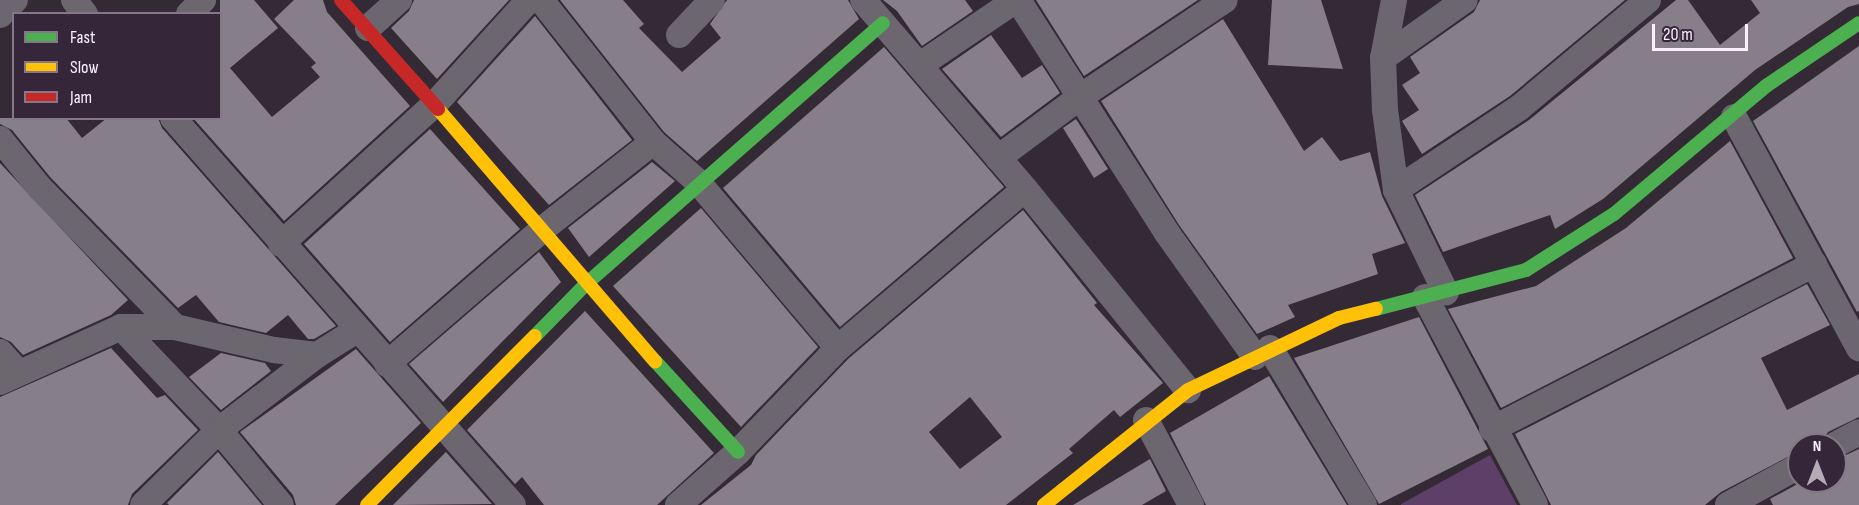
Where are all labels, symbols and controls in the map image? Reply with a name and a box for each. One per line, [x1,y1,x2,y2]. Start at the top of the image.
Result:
legend [12,12,222,120]
scale bar [1655,12,1751,50]
text: 20 m [1663,24,1693,45]
text: Fast [70,27,95,48]
text: Slow [70,57,99,78]
text: Jam [70,87,92,108]
north arrow [1787,433,1847,493]
text: N [1813,437,1821,456]

